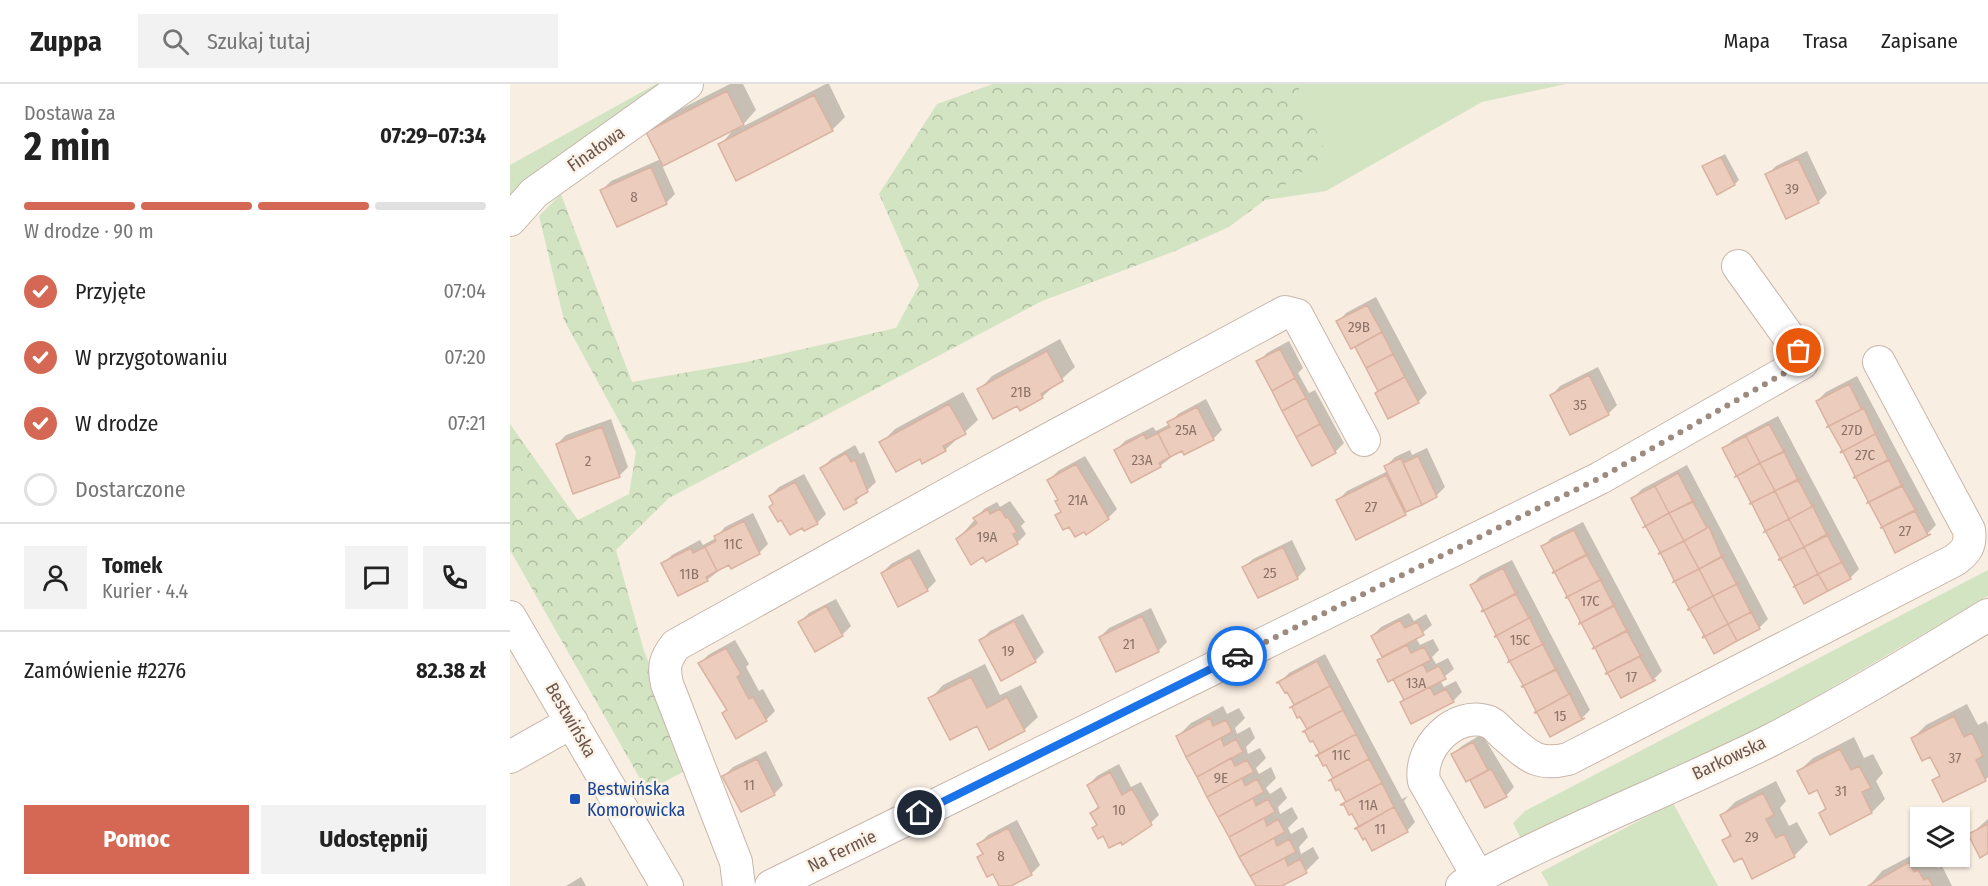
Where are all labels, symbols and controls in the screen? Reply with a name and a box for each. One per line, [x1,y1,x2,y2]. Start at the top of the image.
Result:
search box [138,14,558,68]
text: Zuppa [30,25,102,58]
icon: search [159,25,192,58]
text: Szukaj tutaj [207,28,311,55]
text: Mapa [1724,28,1770,54]
text: Trasa [1803,28,1848,54]
text: Zapisane [1881,28,1958,54]
text: Dostawa za [24,101,116,125]
street label: Finałowa [563,121,629,177]
text: 07:29–07:34 [380,122,486,149]
text: 2 min [24,124,110,170]
house number: 39 [1785,180,1799,198]
house number: 8 [630,188,638,206]
text: W drodze · 90 m [24,219,154,243]
icon: check [24,275,57,308]
text: Przyjęte [75,278,146,305]
text: 07:04 [444,279,486,303]
house number: 29B [1348,318,1370,336]
pin [1773,325,1824,376]
icon: bag [1782,334,1815,367]
icon: check [24,341,57,374]
text: W przygotowaniu [75,344,228,371]
text: 07:20 [444,345,486,369]
house number: 21B [1011,383,1031,401]
house number: 35 [1573,396,1587,414]
icon: check [24,407,57,440]
text: W drodze [75,410,158,437]
text: 07:21 [447,411,486,435]
house number: 25A [1175,421,1197,439]
house number: 27D [1841,421,1863,439]
house number: 27C [1855,446,1875,464]
house number: 23A [1131,451,1153,469]
house number: 2 [585,452,592,470]
text: Dostarczone [75,476,186,503]
house number: 21A [1068,491,1088,509]
house number: 27 [1365,498,1377,516]
house number: 27 [1899,522,1911,540]
house number: 19A [977,528,998,546]
house number: 11C [723,535,743,553]
button: person [24,546,87,609]
button: chat [345,546,408,609]
button: phone [423,546,486,609]
text: Tomek [102,552,162,579]
house number: 25 [1263,564,1277,582]
house number: 11B [679,565,699,583]
text: Kurier · 4.4 [102,579,188,603]
house number: 17C [1580,592,1600,610]
courier [1207,626,1267,686]
house number: 15C [1510,631,1531,649]
house number: 21 [1123,635,1135,653]
icon: car [1221,640,1254,673]
house number: 19 [1001,642,1015,660]
text: Zamówienie #2276 [24,657,186,684]
text: 82.38 zł [416,657,486,684]
house number: 17 [1625,668,1637,686]
house number: 13A [1406,674,1426,692]
street label: Bestwińska [541,679,601,761]
house number: 15 [1554,707,1566,725]
street label: Barkowska [1689,731,1770,785]
house number: 11C [1331,746,1351,764]
house number: 37 [1949,749,1961,767]
house number: 9E [1214,769,1228,787]
house number: 11 [743,776,755,794]
place label: Bestwińska Komorowicka [587,778,685,821]
house number: 31 [1835,782,1847,800]
pin [894,787,945,838]
marker: Bestwińska Komorowicka [568,792,582,806]
icon: home [903,796,936,829]
house number: 11A [1358,796,1378,814]
house number: 10 [1112,801,1126,819]
button: Pomoc [24,805,249,874]
button: Udostępnij [261,805,486,874]
map controls [1910,807,1970,867]
button: layers [1910,807,1970,867]
house number: 11 [1374,820,1386,838]
street label: Na Fermie [804,825,880,877]
house number: 29 [1745,828,1759,846]
house number: 8 [997,847,1005,865]

